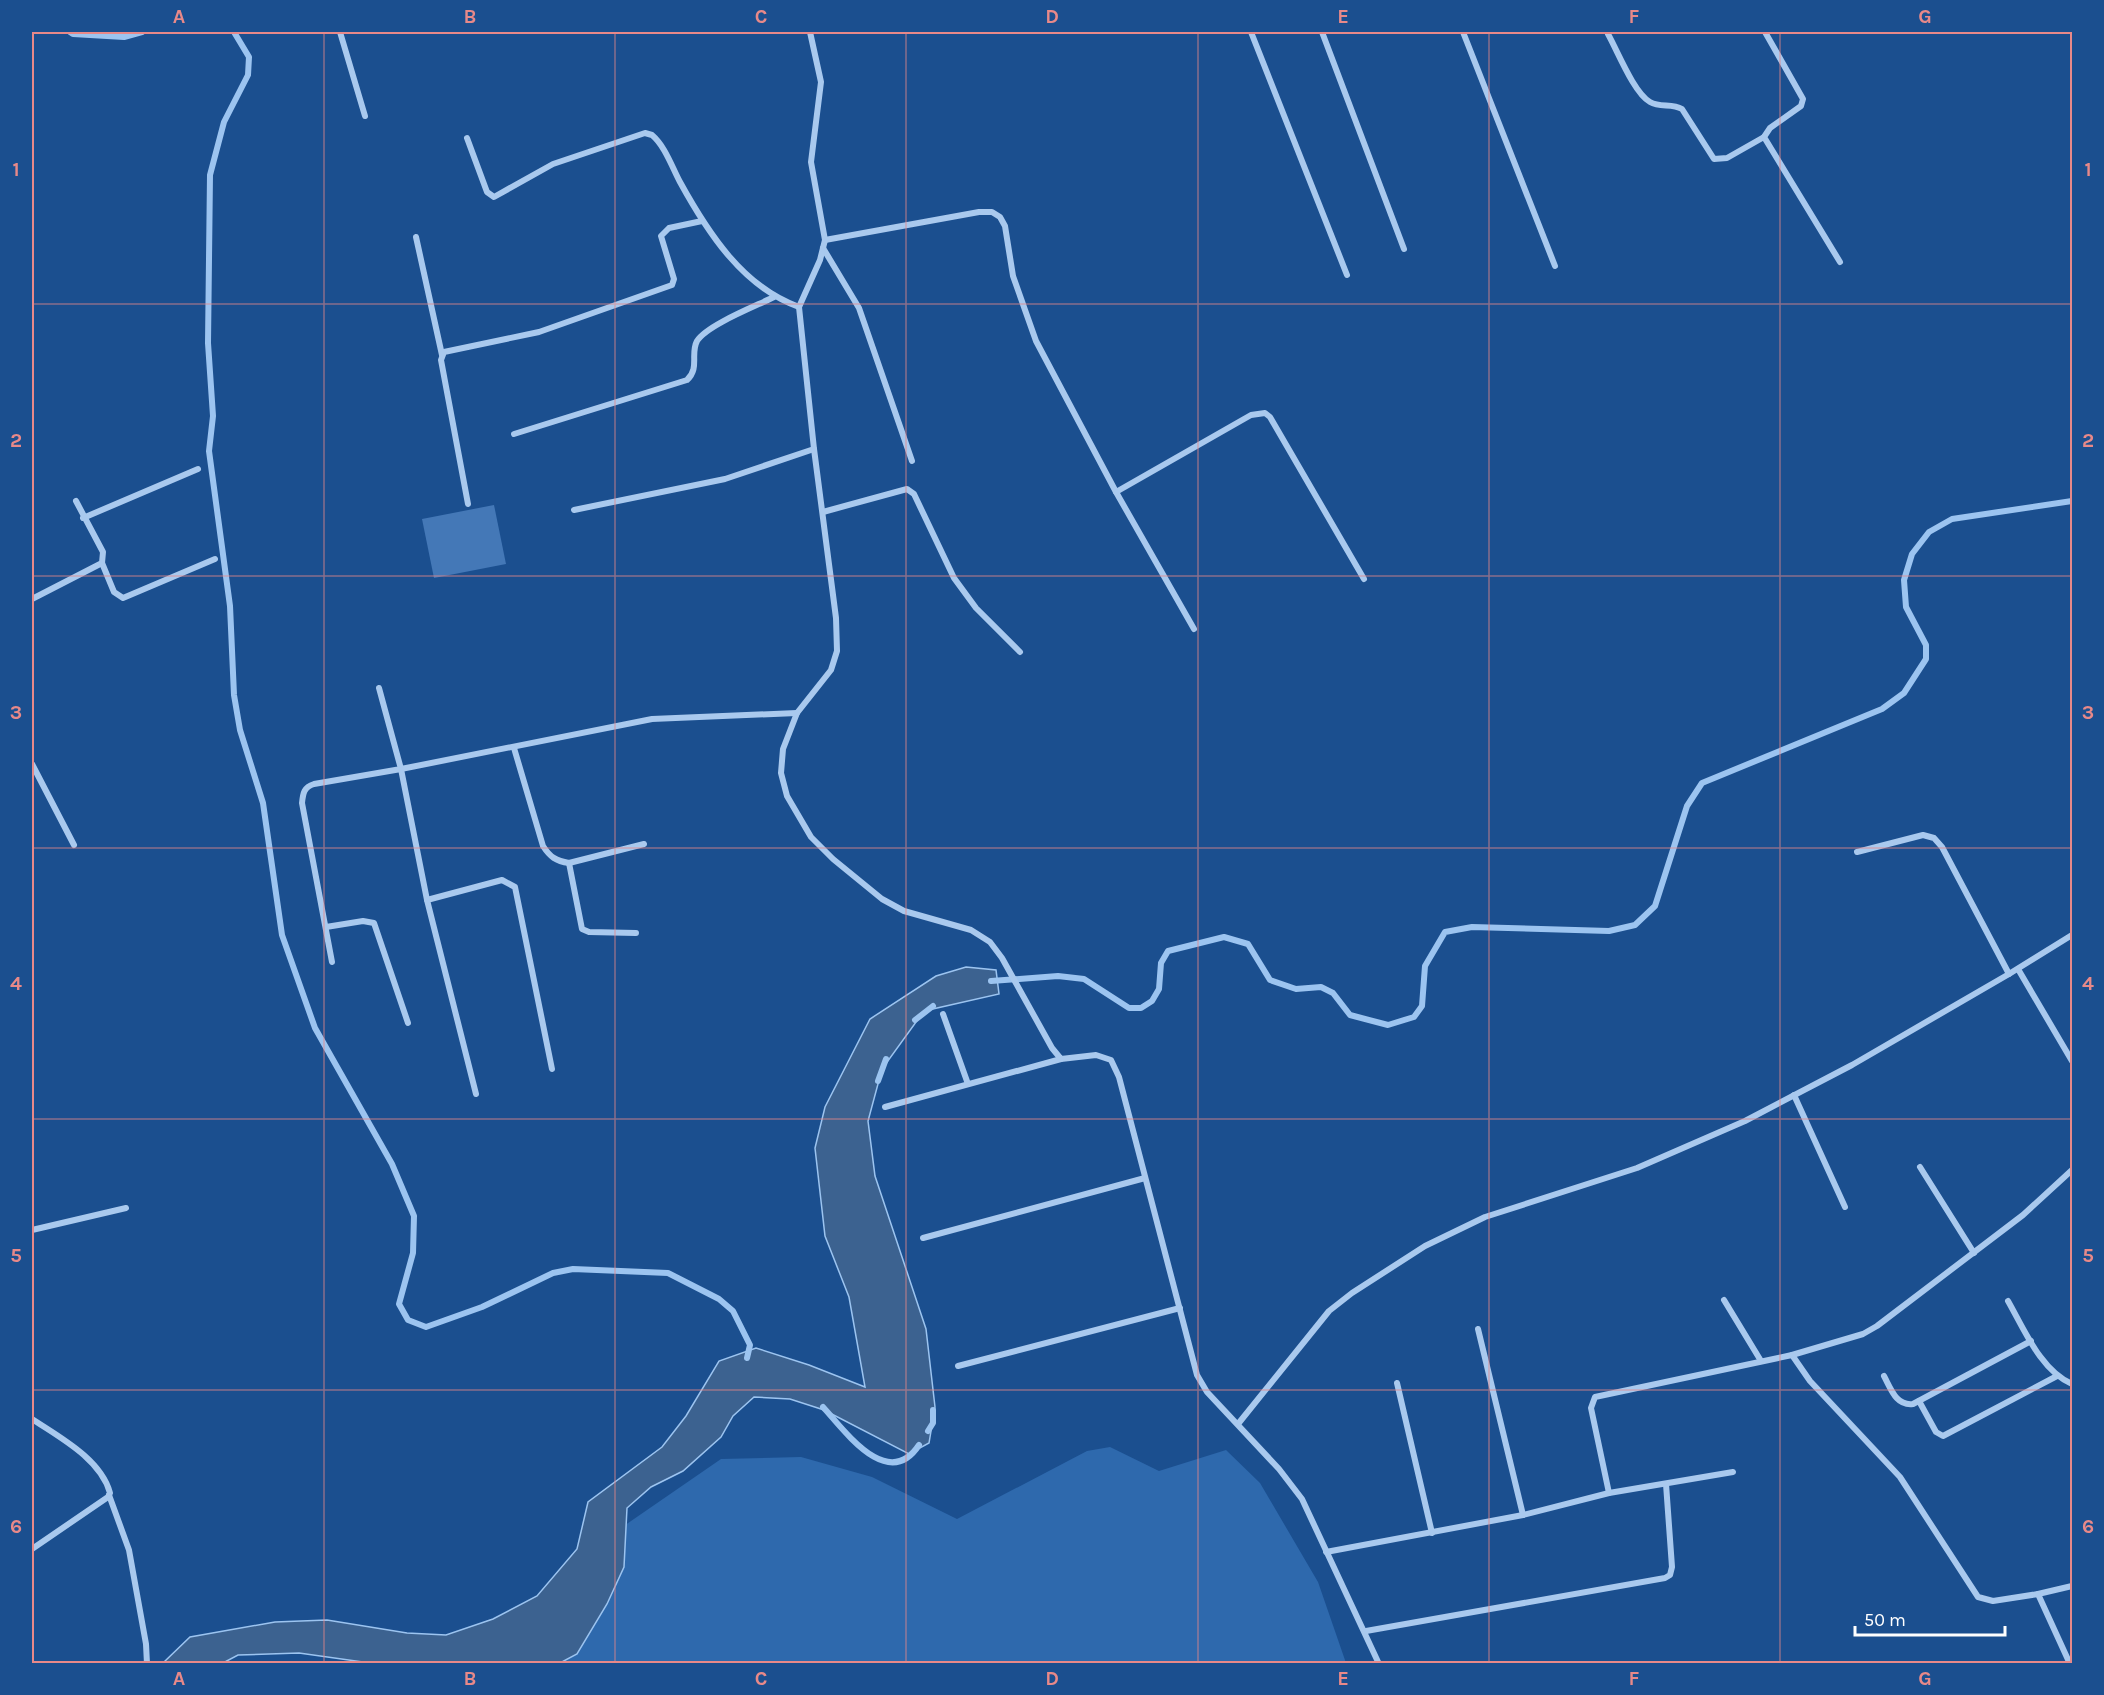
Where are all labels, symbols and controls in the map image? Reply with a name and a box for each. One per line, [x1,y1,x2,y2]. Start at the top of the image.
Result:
text: A [173,5,186,28]
text: B [464,5,476,28]
text: C [755,5,767,28]
text: D [1045,5,1059,28]
text: E [1337,5,1349,28]
text: F [1629,5,1640,28]
text: G [1918,5,1932,28]
text: 1 [12,158,20,181]
text: 1 [2084,158,2092,181]
text: 2 [10,429,22,452]
text: 2 [2082,429,2094,452]
text: 3 [10,701,22,724]
text: 3 [2082,701,2094,724]
text: 4 [10,972,22,995]
text: 4 [2082,972,2094,995]
text: 5 [10,1244,22,1267]
text: 5 [2082,1244,2094,1267]
text: 6 [10,1515,22,1538]
text: 6 [2082,1515,2094,1538]
scale bar [1855,1599,2005,1637]
text: 50 m [1864,1609,1906,1631]
text: A [173,1667,186,1690]
text: B [464,1667,476,1690]
text: C [755,1667,767,1690]
text: D [1045,1667,1059,1690]
text: E [1337,1667,1349,1690]
text: F [1629,1667,1640,1690]
text: G [1918,1667,1932,1690]

